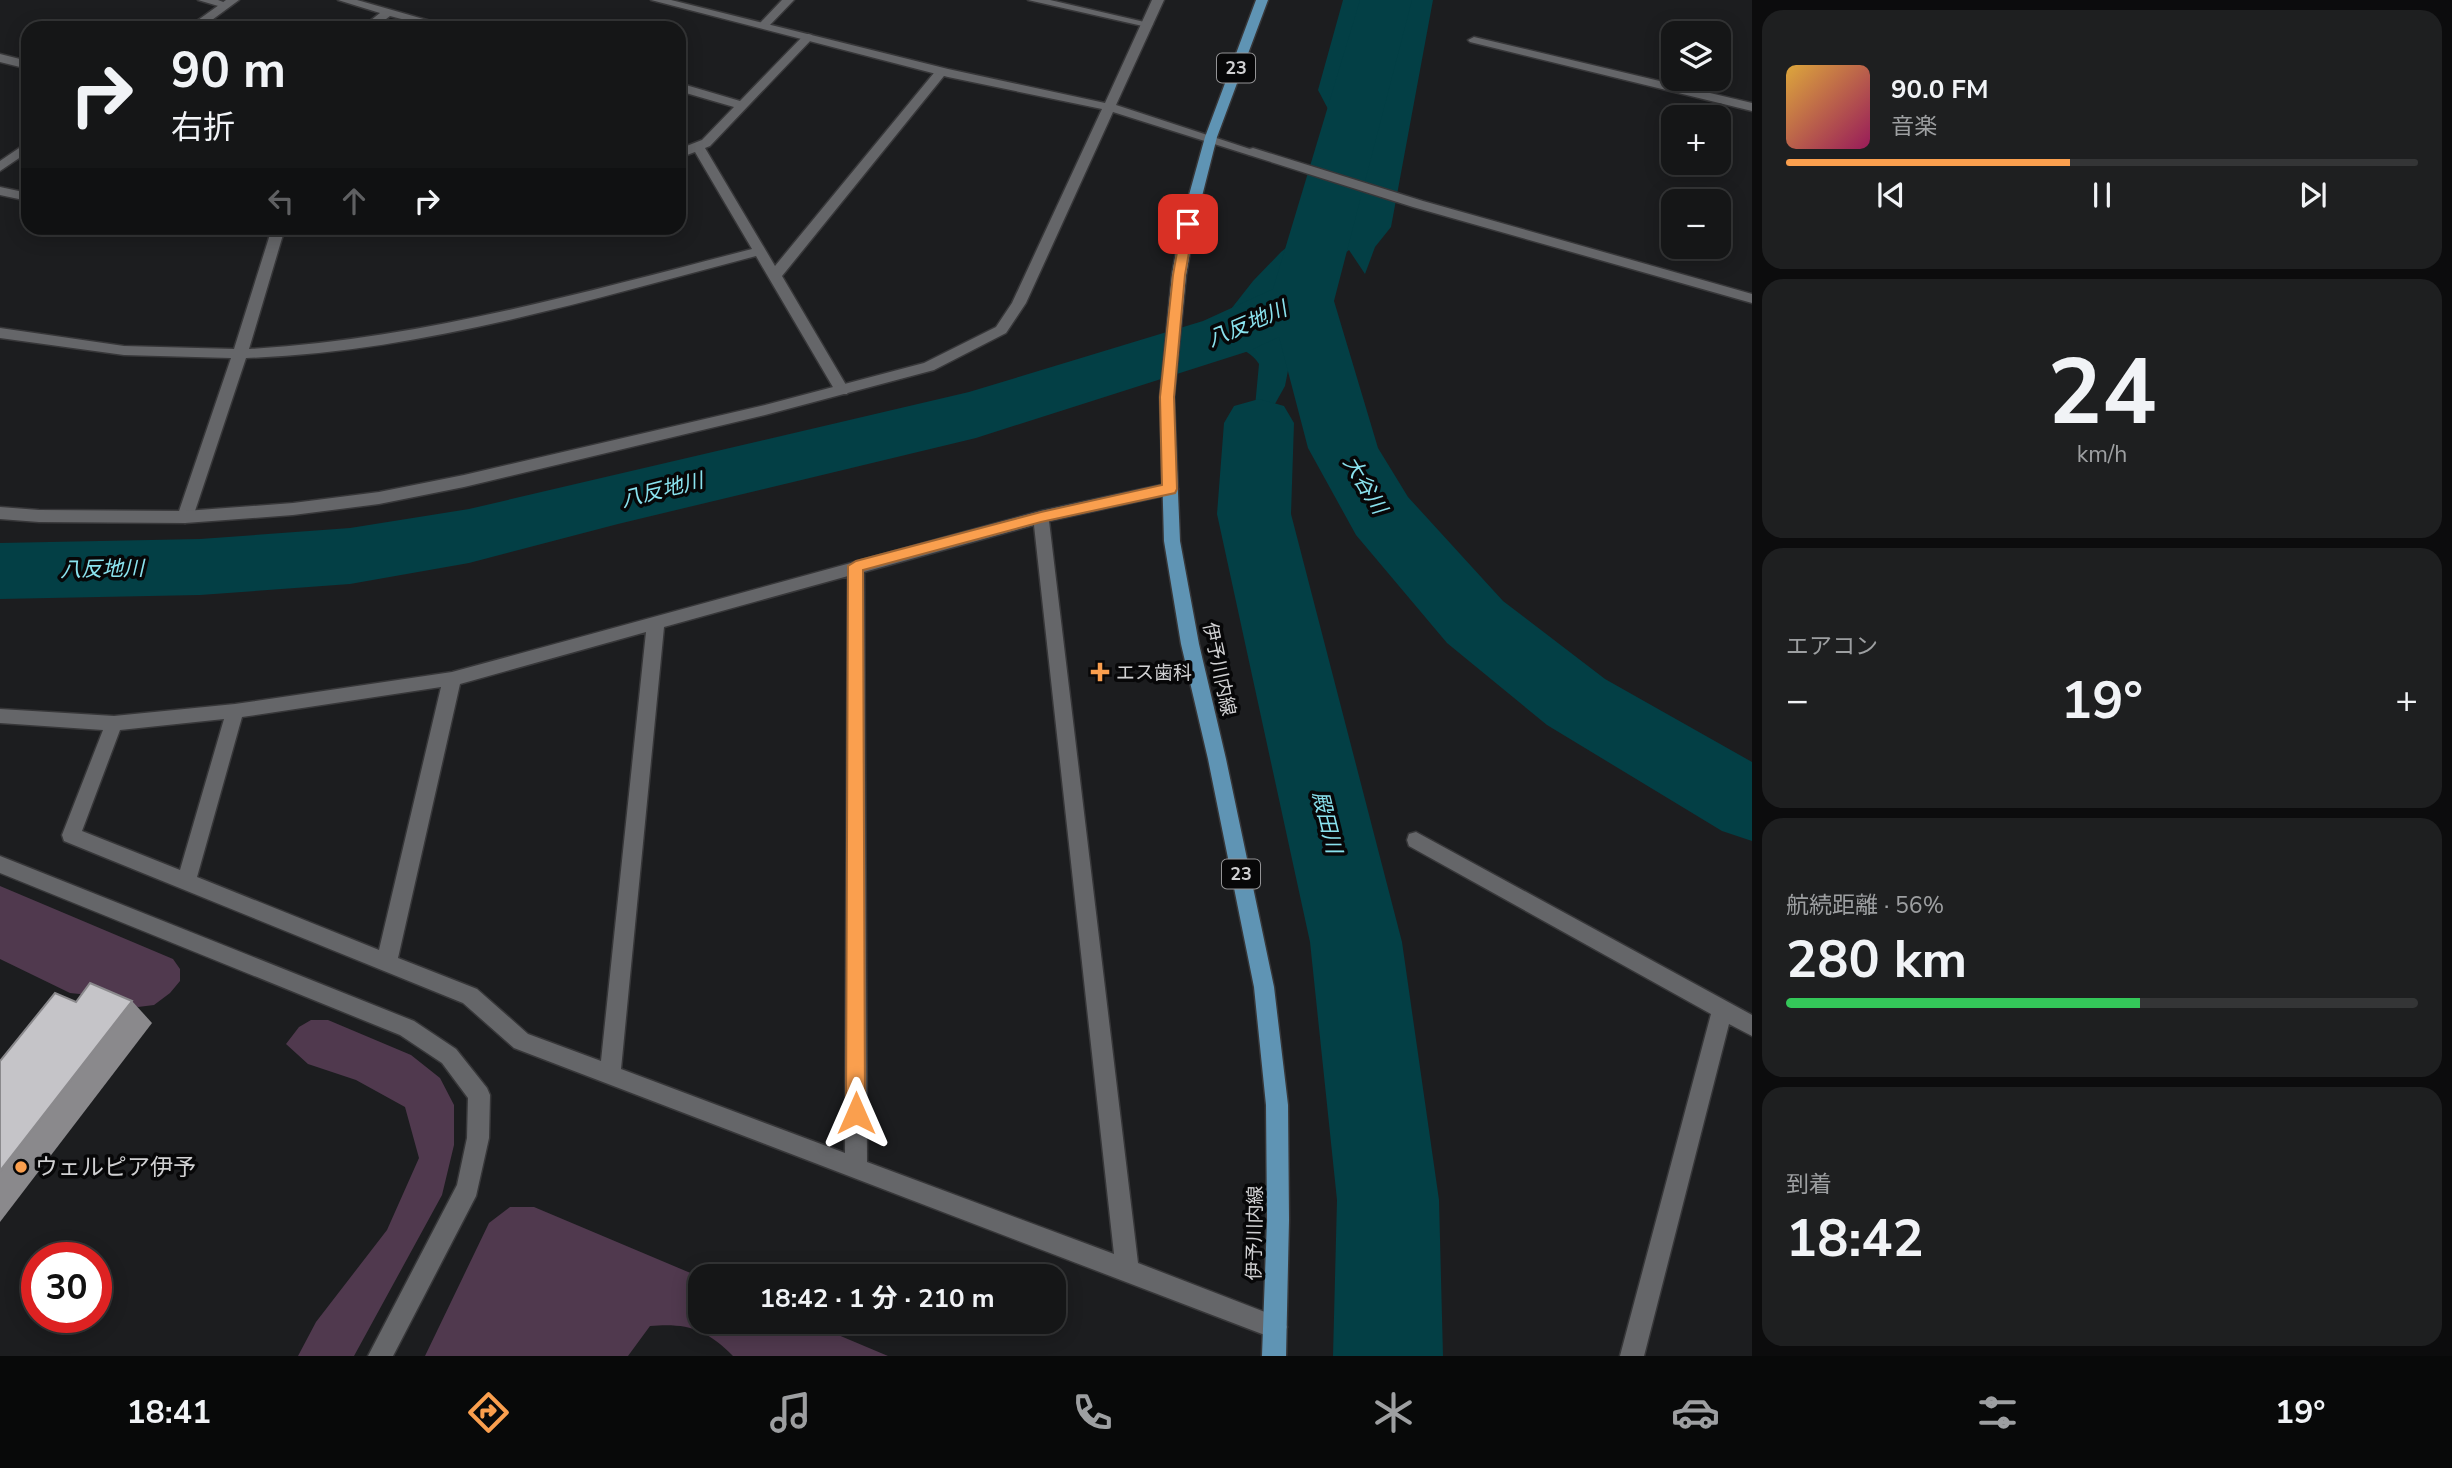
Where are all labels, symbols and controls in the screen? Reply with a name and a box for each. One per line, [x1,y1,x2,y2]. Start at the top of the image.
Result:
map controls [1661,21,1731,259]
button: layers [1661,21,1731,91]
text: 90 m [171,37,286,104]
icon: right [56,49,147,140]
road number: 23 [1217,54,1255,82]
text: 90.0 FM [1891,72,1988,107]
button: + [1661,105,1731,175]
text: 右折 [171,106,235,149]
text: 音楽 [1891,111,1937,142]
icon: previous [1872,176,1910,214]
icon: pause [2083,176,2121,214]
icon: next [2294,176,2332,214]
icon: left [262,182,300,220]
icon: ahead [335,182,373,220]
icon: right [408,182,446,220]
button: − [1661,189,1731,259]
pin [1158,194,1218,254]
icon: arrive [1169,205,1207,243]
water label: 八反地川 [1203,294,1293,353]
text: 24 [2047,331,2157,455]
text: km/h [2077,439,2127,470]
water label: 大谷川 [1337,451,1394,521]
water label: 八反地川 [618,466,708,514]
water label: 八反地川 [60,554,146,584]
street label: 伊予川内線 [1196,620,1242,718]
text: エアコン [1786,631,1878,662]
place label: エス歯科 [1116,660,1192,686]
marker: エス歯科 [1090,662,1110,682]
text: 19° [2061,665,2143,736]
text: − [1786,675,1809,726]
text: + [2395,675,2418,726]
water label: 殿田川 [1306,788,1349,858]
road number: 23 [1222,860,1260,888]
text: 航続距離 · 56% [1786,890,1944,921]
text: 280 km [1786,924,1967,995]
position arrow [819,1076,893,1150]
place label: ウェルピア伊予 [35,1152,196,1183]
marker: ウェルピア伊予 [13,1159,29,1175]
text: 到着 [1786,1169,1832,1200]
street label: 伊予川内線 [1241,1185,1269,1281]
text: 18:42 [1786,1203,1924,1274]
speed limit sign: 30 [21,1242,112,1333]
text: 18:42 · 1 分 · 210 m [759,1281,995,1316]
icon: directions [464,1388,513,1437]
icon: music [766,1388,815,1437]
icon: phone [1068,1388,1117,1437]
icon: climate [1369,1388,1418,1437]
icon: car [1671,1388,1720,1437]
icon: filters [1973,1388,2022,1437]
text: 18:41 [126,1391,211,1434]
text: 19° [2275,1391,2325,1434]

